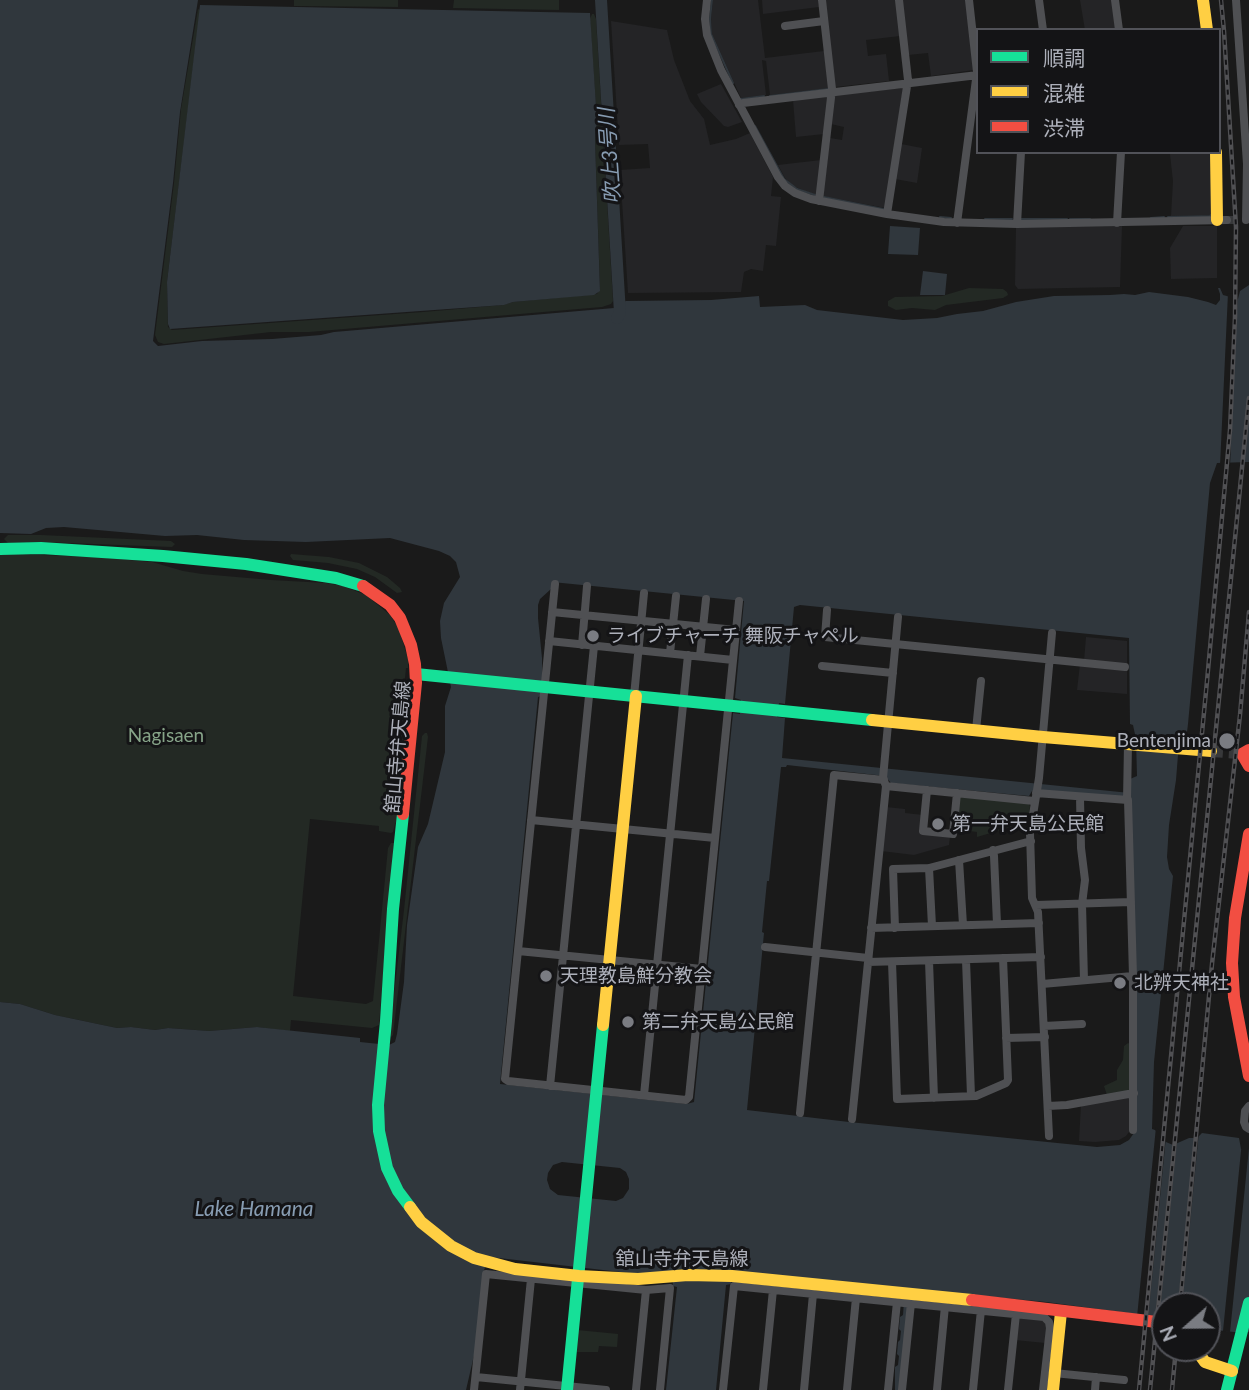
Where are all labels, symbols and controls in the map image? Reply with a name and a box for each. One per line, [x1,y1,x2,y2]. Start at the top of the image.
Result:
legend [976,28,1221,154]
text: 順調 [1043,45,1085,70]
text: 混雑 [1043,80,1085,105]
water label: 吹上3号川 [594,107,626,205]
text: 渋滞 [1043,115,1085,140]
place label: ライブチャーチ 舞阪チャペル [607,625,859,647]
marker: ライブチャーチ 舞阪チャペル [585,628,601,644]
street label: 舘山寺弁天島線 [381,680,415,814]
park label: Nagisaen [128,725,204,747]
place label: Bentenjima [1117,730,1211,752]
marker: Bentenjima [1217,731,1237,751]
place label: 第一弁天島公民館 [952,813,1104,835]
marker: 第一弁天島公民館 [930,816,946,832]
place label: 天理教島鮮分教会 [560,965,712,987]
marker: 天理教島鮮分教会 [538,968,554,984]
place label: 北辨天神社 [1134,972,1229,994]
marker: 北辨天神社 [1112,975,1128,991]
place label: 第二弁天島公民館 [642,1011,794,1033]
marker: 第二弁天島公民館 [620,1014,636,1030]
water label: Lake Hamana [194,1196,314,1222]
street label: 舘山寺弁天島線 [616,1248,748,1270]
north arrow [1151,1292,1221,1362]
text: N [1154,1323,1181,1345]

